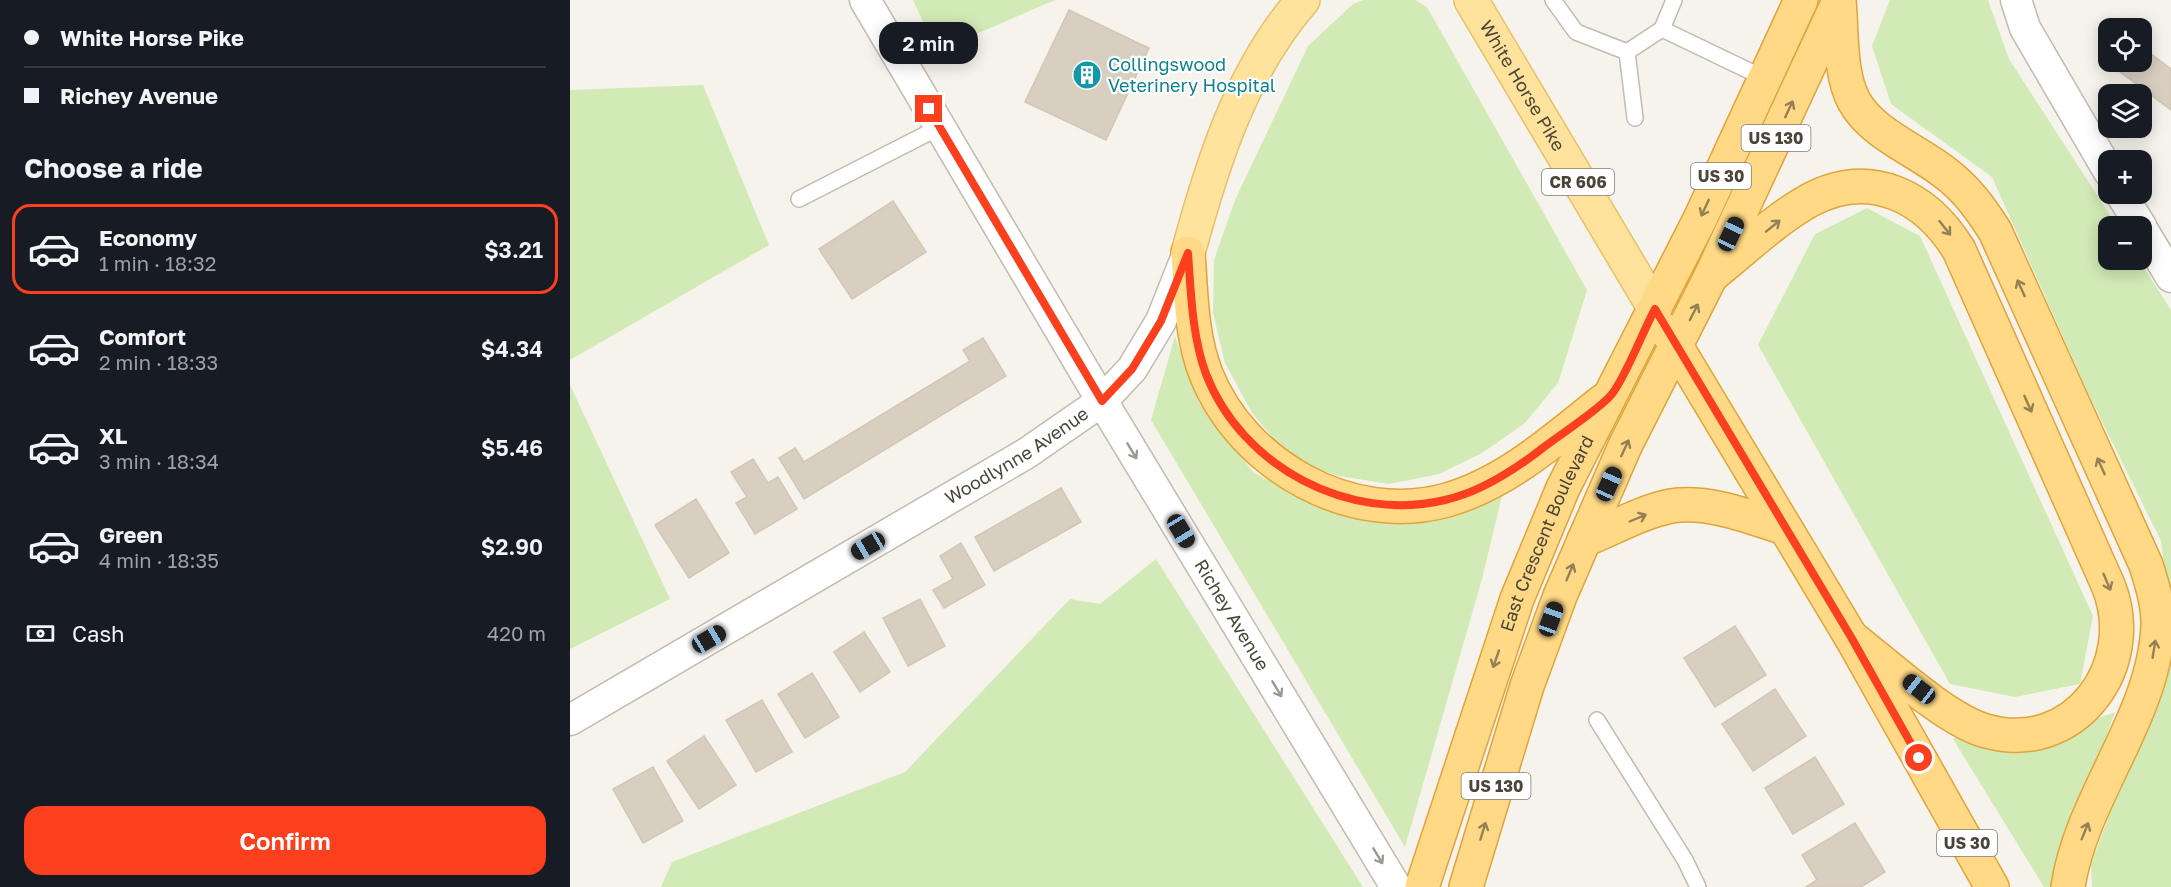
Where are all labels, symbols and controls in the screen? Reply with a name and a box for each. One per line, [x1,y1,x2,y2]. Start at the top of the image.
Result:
street label: White Horse Pike [1476,16,1570,155]
map controls [2098,18,2152,270]
button: locate [2098,18,2152,72]
callout: 2 min [880,22,979,64]
text: White Horse Pike [60,24,244,51]
text: 2 min [903,31,955,55]
place label: Collingswood Veterinery Hospital [1108,53,1276,96]
building icon: Collingswood Veterinery Hospital [1071,59,1103,91]
text: Richey Avenue [60,82,218,109]
button: layers [2098,84,2152,138]
route end [915,95,942,122]
one-way arrow [1784,100,1796,118]
road number: US 130 [1742,125,1810,151]
button: + [2098,150,2152,204]
text: Choose a ride [24,152,203,184]
road number: US 30 [1691,163,1751,189]
road number: CR 606 [1542,169,1614,195]
one-way arrow [1699,199,1711,217]
car [1715,214,1747,254]
button: − [2098,216,2152,270]
one-way arrow [1765,220,1781,233]
one-way arrow [1938,220,1951,236]
icon: car [27,222,81,276]
text: Economy [99,224,197,251]
text: $3.21 [484,236,543,263]
text: 1 min · 18:32 [99,251,216,275]
one-way arrow [2014,279,2026,297]
one-way arrow [1688,303,1700,321]
icon: car [27,321,81,375]
text: Comfort [99,323,186,350]
text: $4.34 [481,335,543,362]
text: 2 min · 18:33 [99,350,218,374]
one-way arrow [2023,395,2034,413]
street label: Woodlynne Avenue [941,402,1092,509]
icon: car [27,420,81,474]
text: XL [99,422,127,449]
street label: East Crescent Boulevard [1495,432,1598,634]
text: $5.46 [481,434,543,461]
one-way arrow [1619,440,1631,458]
one-way arrow [1127,442,1139,459]
text: 3 min · 18:34 [99,449,219,473]
one-way arrow [2095,457,2106,475]
car [1593,464,1625,504]
car [1164,511,1198,551]
one-way arrow [1628,512,1647,523]
icon: car [27,519,81,573]
text: Green [99,521,163,548]
car [848,529,888,563]
text: $2.90 [481,533,543,560]
text: 4 min · 18:35 [99,548,219,572]
street label: Richey Avenue [1190,555,1274,674]
one-way arrow [1565,564,1576,582]
one-way arrow [2102,573,2113,591]
car [1536,599,1566,639]
icon: cash [24,617,57,650]
text: Cash [72,620,125,647]
text: 420 m [487,621,546,645]
car [689,622,729,656]
one-way arrow [2149,640,2160,660]
one-way arrow [1490,649,1501,668]
car [1899,671,1939,707]
one-way arrow [1271,680,1283,697]
route start [1905,744,1932,771]
road number: US 130 [1462,773,1530,799]
button: Confirm [24,806,546,875]
one-way arrow [1478,822,1489,841]
one-way arrow [2080,822,2091,841]
road number: US 30 [1937,830,1997,856]
one-way arrow [1372,847,1384,864]

